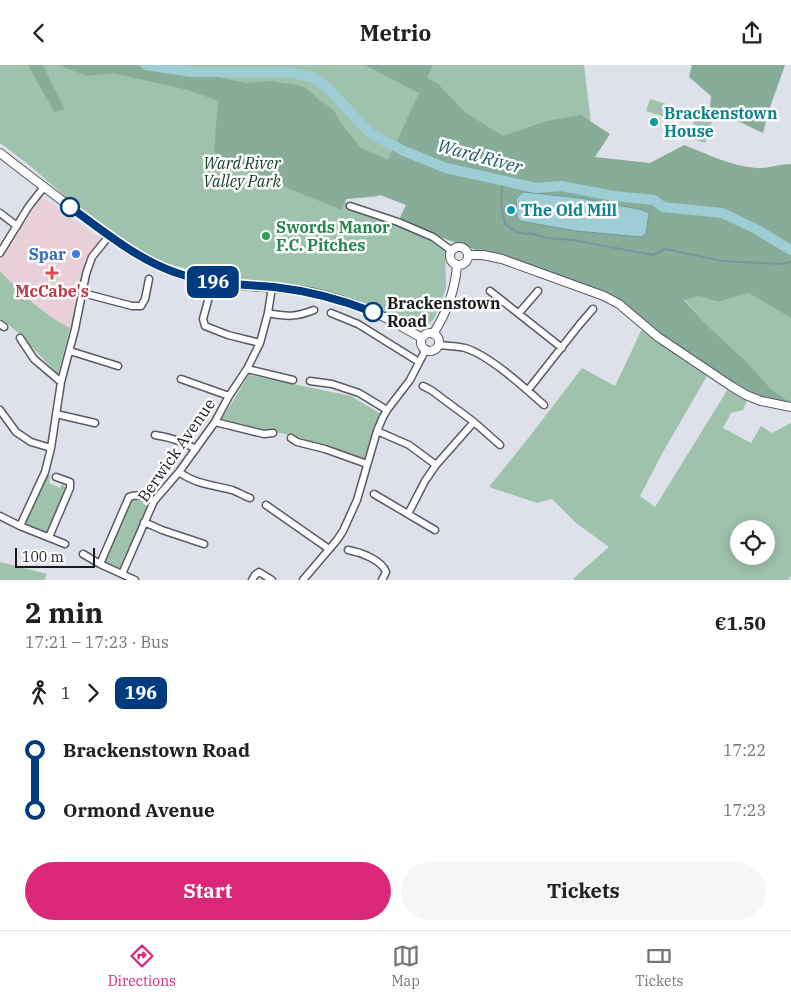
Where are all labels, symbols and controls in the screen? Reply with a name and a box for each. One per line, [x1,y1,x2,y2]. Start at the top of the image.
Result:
text: Metrio [360,18,431,47]
icon: back [25,19,53,47]
icon: share [738,19,766,47]
place label: Brackenstown House [664,103,778,141]
marker: Brackenstown House [648,116,660,128]
water label: Ward River [435,134,526,179]
park label: Ward River Valley Park [203,153,282,191]
unlabelled marker [60,197,80,217]
place label: The Old Mill [521,200,617,220]
marker: The Old Mill [505,204,517,216]
place label: Swords Manor F.C. Pitches [276,217,390,255]
marker: Swords Manor F.C. Pitches [260,230,272,242]
place label: Spar [29,244,66,264]
marker: Spar [70,248,82,260]
line badge: 196 [184,266,242,298]
marker: McCabe's [46,267,58,279]
text: 196 [197,270,229,293]
place label: McCabe's [15,281,89,301]
place label: Brackenstown Road [387,293,501,331]
marker: Brackenstown Road [363,302,383,322]
street label: Berwick Avenue [133,394,219,506]
map controls [730,520,775,565]
button: locate [730,520,775,565]
scale bar [15,545,95,568]
text: 100 m [22,548,64,566]
text: 2 min [25,594,103,631]
text: €1.50 [715,611,766,635]
text: 17:21 – 17:23 · Bus [25,632,169,652]
icon: walk [25,679,53,707]
icon: forward [79,679,107,707]
text: 196 [125,681,157,704]
text: 1 [61,683,71,703]
text: Brackenstown Road [63,738,250,762]
text: 17:22 [723,740,766,760]
text: Ormond Avenue [63,798,215,822]
text: 17:23 [723,800,766,820]
button: Start [25,862,391,920]
button: Tickets [401,862,766,920]
tab: Directions [108,942,176,990]
tab: Map [391,942,420,990]
tab: Tickets [635,942,683,990]

